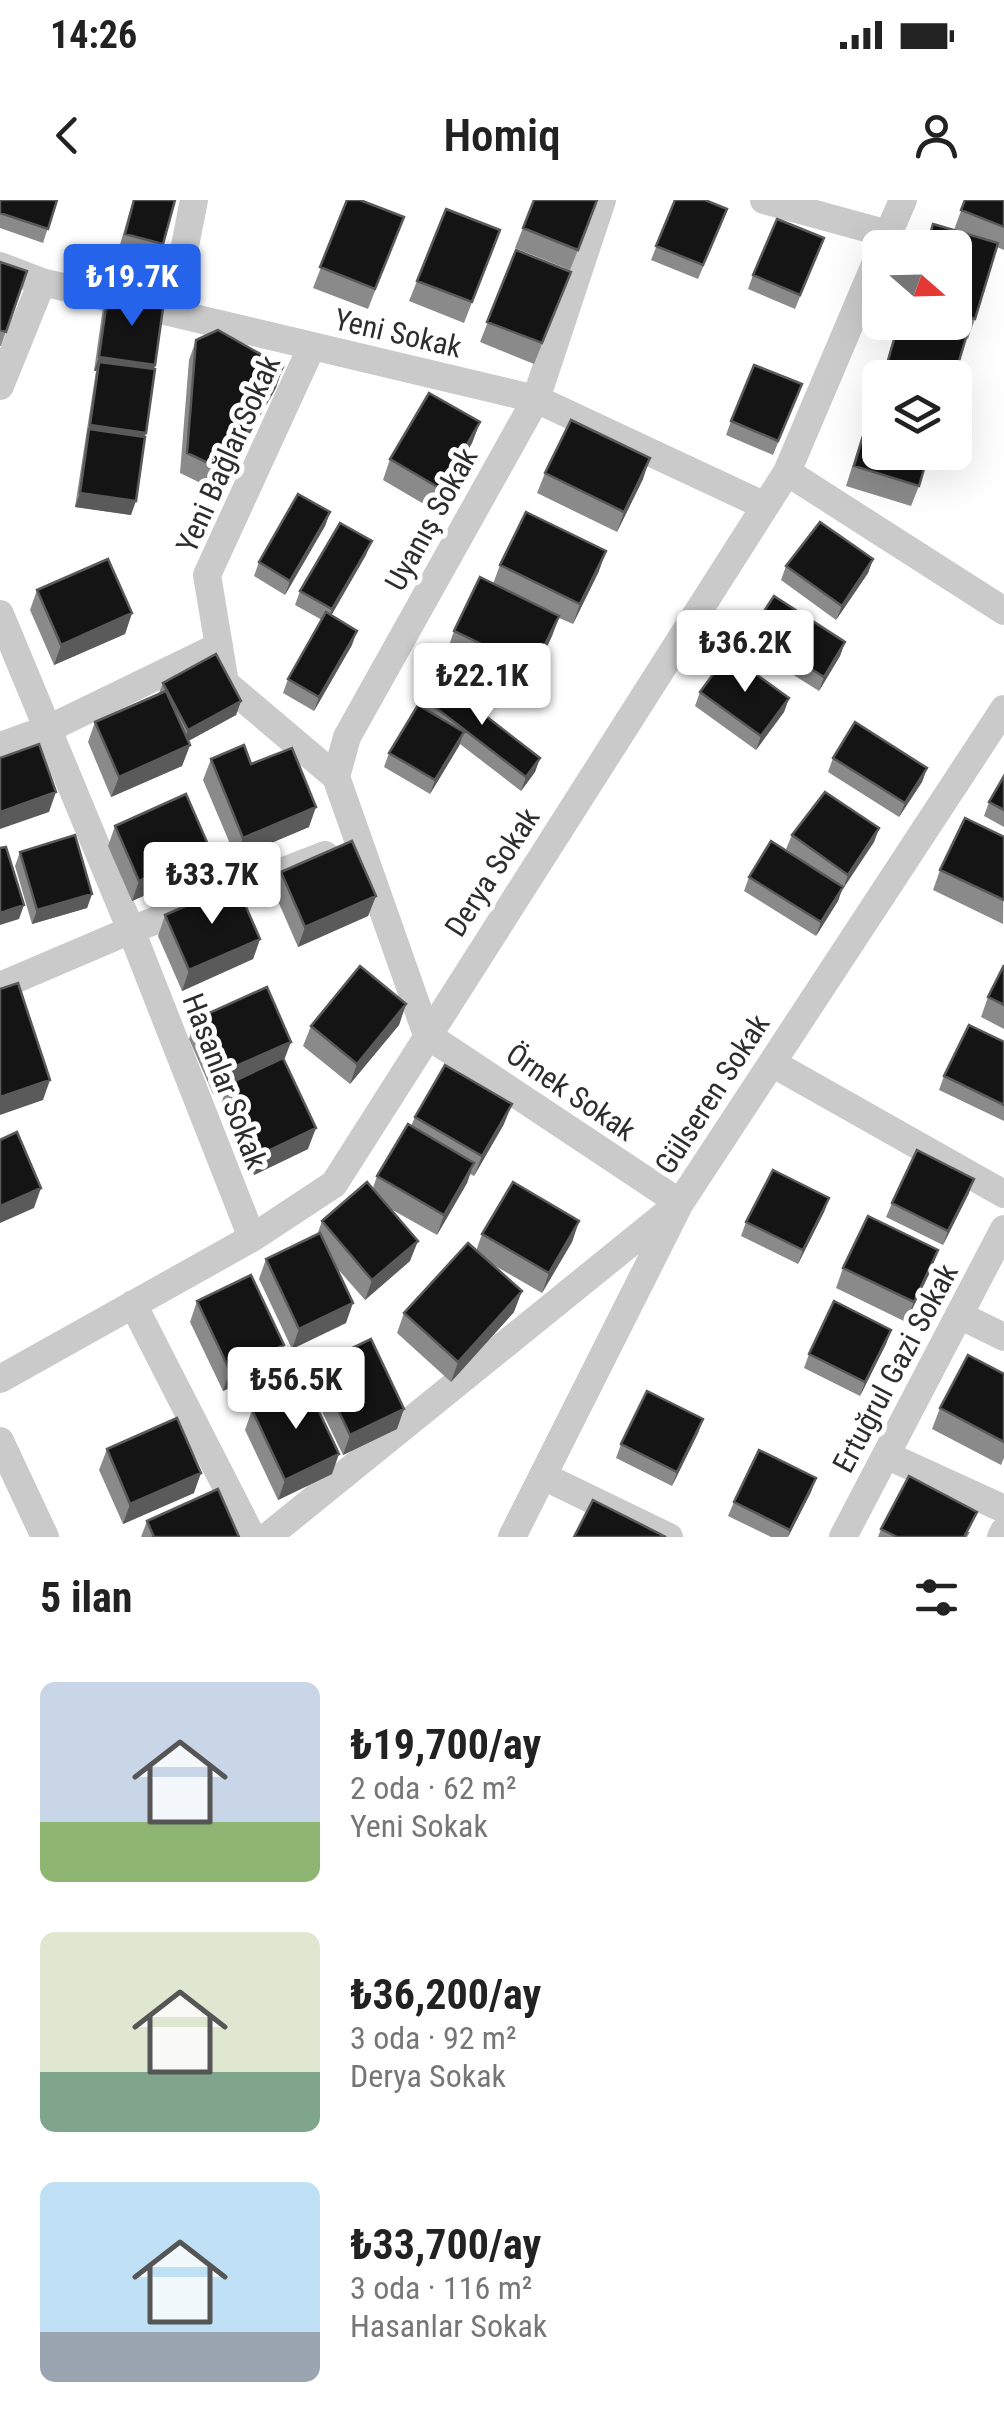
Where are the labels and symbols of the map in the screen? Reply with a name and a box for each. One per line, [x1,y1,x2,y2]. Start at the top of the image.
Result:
north arrow [862,230,972,340]
pin: ₺19.7K [51,244,213,329]
street label: Yeni Sokak [331,301,465,365]
street label: Yeni Bağlar Sokak [169,350,287,558]
street label: Uyanış Sokak [377,441,485,596]
pin: ₺36.2K [664,610,826,695]
pin: ₺22.1K [401,643,563,728]
street label: Derya Sokak [438,801,547,943]
pin: ₺33.7K [131,842,293,927]
street label: Hasanlar Sokak [176,988,275,1174]
street label: Gülseren Sokak [647,1007,777,1180]
street label: Örnek Sokak [500,1036,643,1148]
street label: Ertuğrul Gazi Sokak [825,1257,965,1478]
pin: ₺56.5K [215,1347,377,1432]

